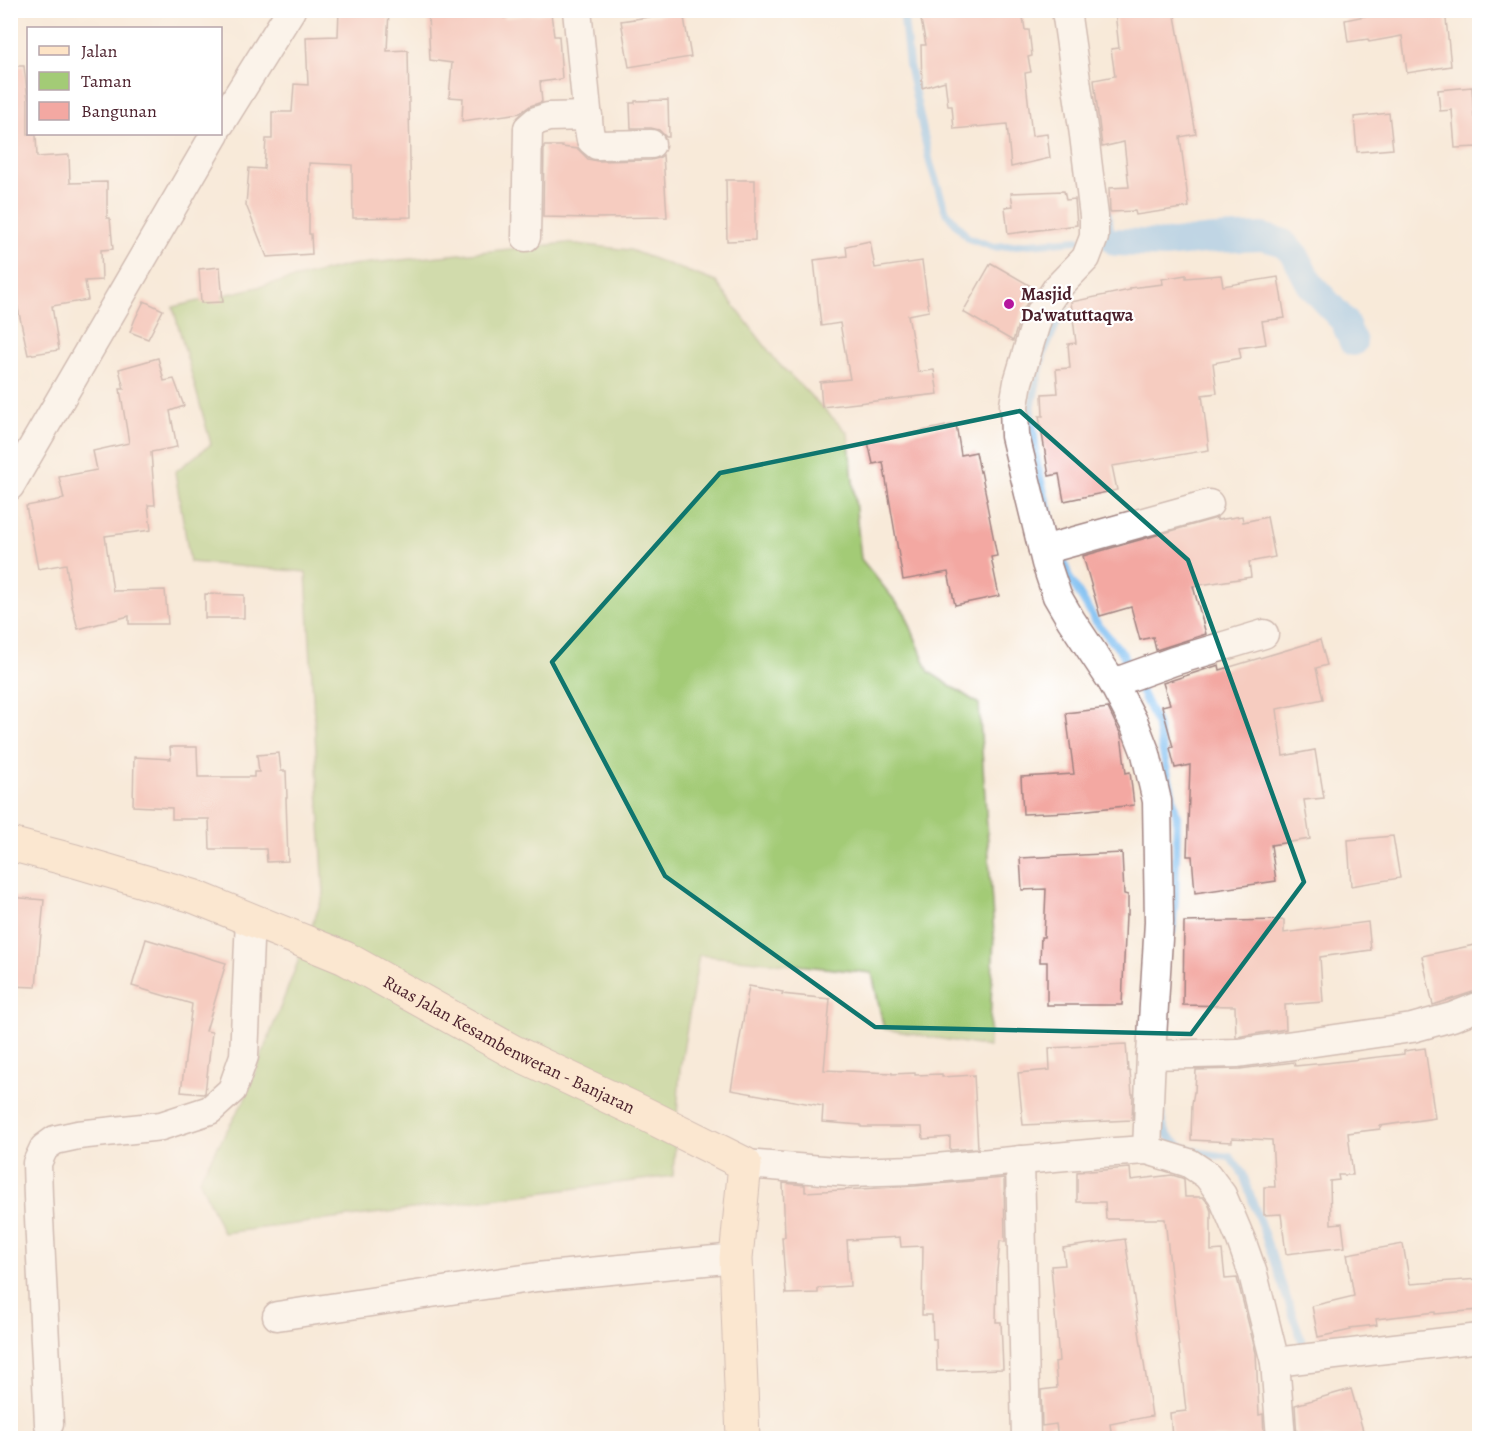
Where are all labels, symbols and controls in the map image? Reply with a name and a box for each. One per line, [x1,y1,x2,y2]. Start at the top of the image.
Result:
legend [27,27,222,135]
text: Jalan [81,39,118,63]
text: Taman [81,69,132,93]
text: Bangunan [81,99,157,123]
place label: Masjid Da'watuttaqwa [1021,282,1134,327]
marker: Masjid Da'watuttaqwa [1002,297,1016,311]
street label: Ruas Jalan Kesambenwetan - Banjaran [379,970,639,1120]

